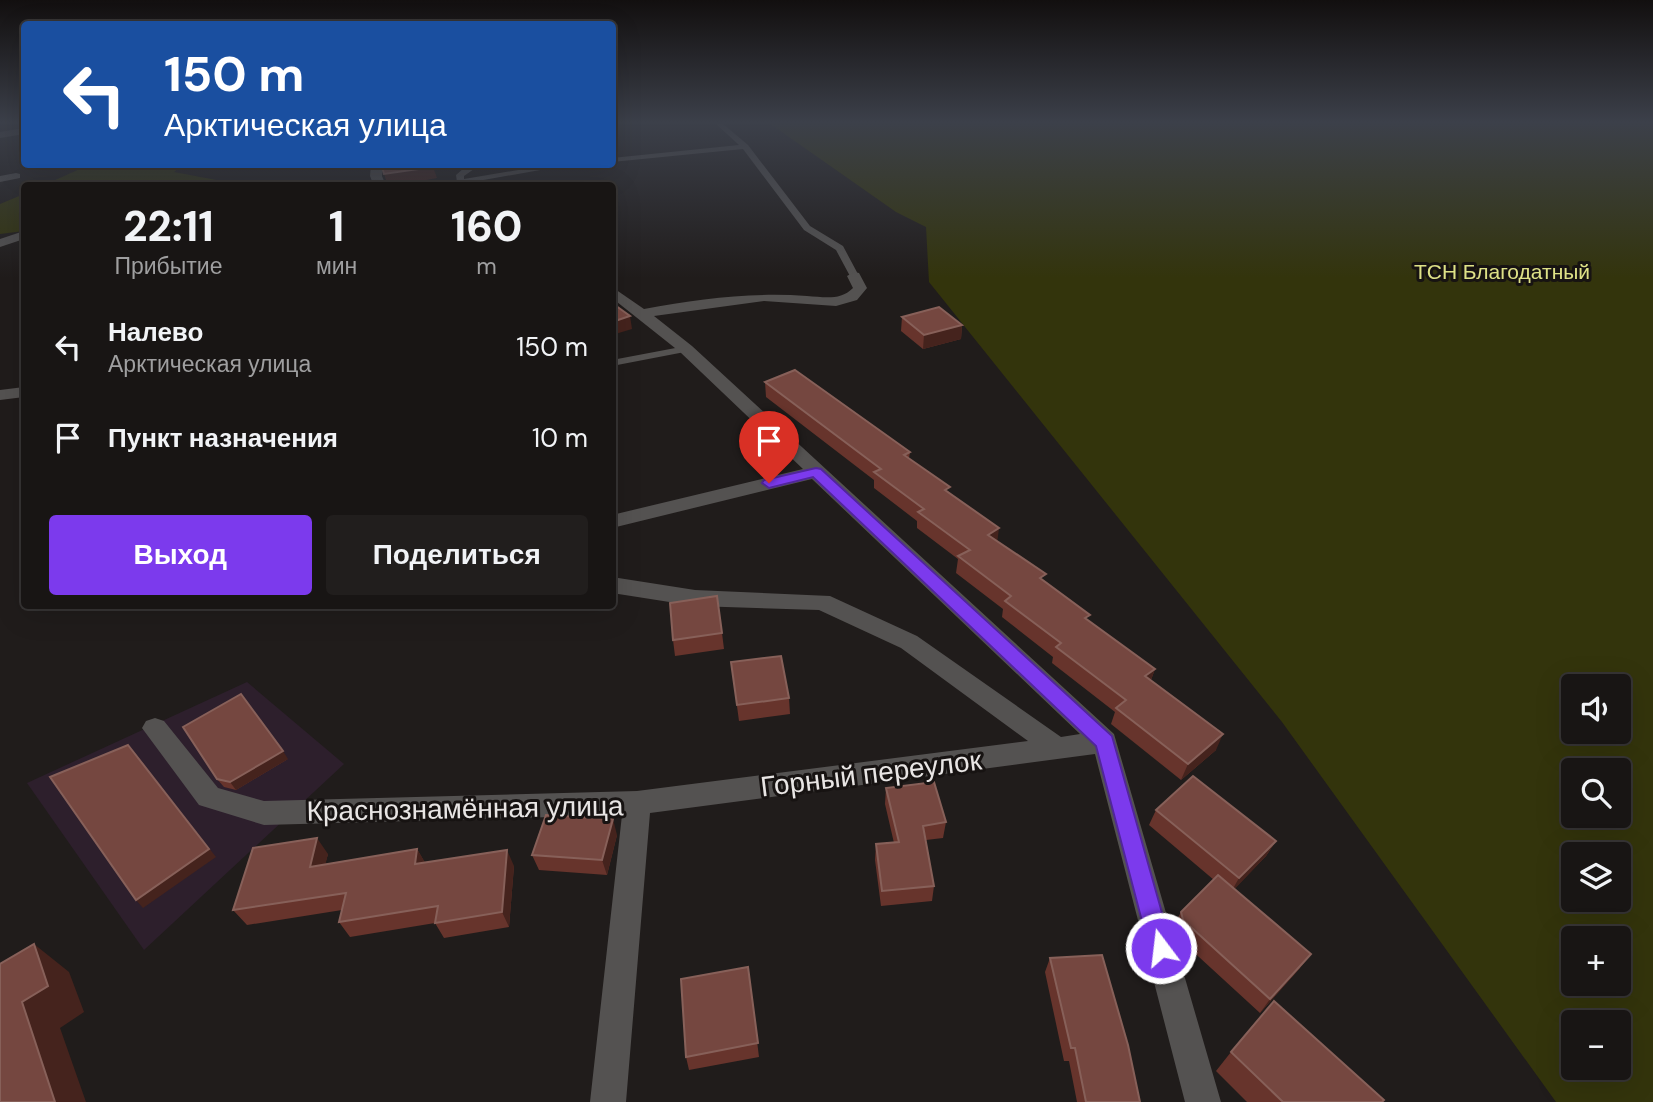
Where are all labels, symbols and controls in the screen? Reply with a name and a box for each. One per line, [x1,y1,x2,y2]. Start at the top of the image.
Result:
text: 150 m [164,42,304,106]
icon: left [49,49,140,140]
text: Арктическая улица [164,104,447,146]
text: 22:11 [123,199,214,254]
text: 1 [329,199,344,254]
text: 160 [451,199,523,254]
text: Прибытие [114,251,222,281]
text: мин [316,251,357,281]
text: m [476,251,497,281]
park label: ТСН Благодатный [1414,258,1590,286]
text: Налево [108,315,203,349]
icon: left [49,328,87,366]
text: 150 m [516,330,588,364]
text: Арктическая улица [108,349,311,379]
pin [739,411,799,483]
icon: arrive [49,419,87,457]
text: Пункт назначения [108,421,338,455]
text: 10 m [532,421,588,455]
icon: arrive [750,422,788,460]
button: Выход [49,515,312,595]
button: Поделиться [326,515,588,595]
map controls [1561,674,1631,1080]
button: sound [1561,674,1631,744]
street label: Горный переулок [758,741,984,805]
button: search [1561,758,1631,828]
street label: Краснознамённая улица [306,787,624,830]
button: layers [1561,842,1631,912]
position arrow [1124,911,1198,985]
button: + [1561,926,1631,996]
button: − [1561,1010,1631,1080]

